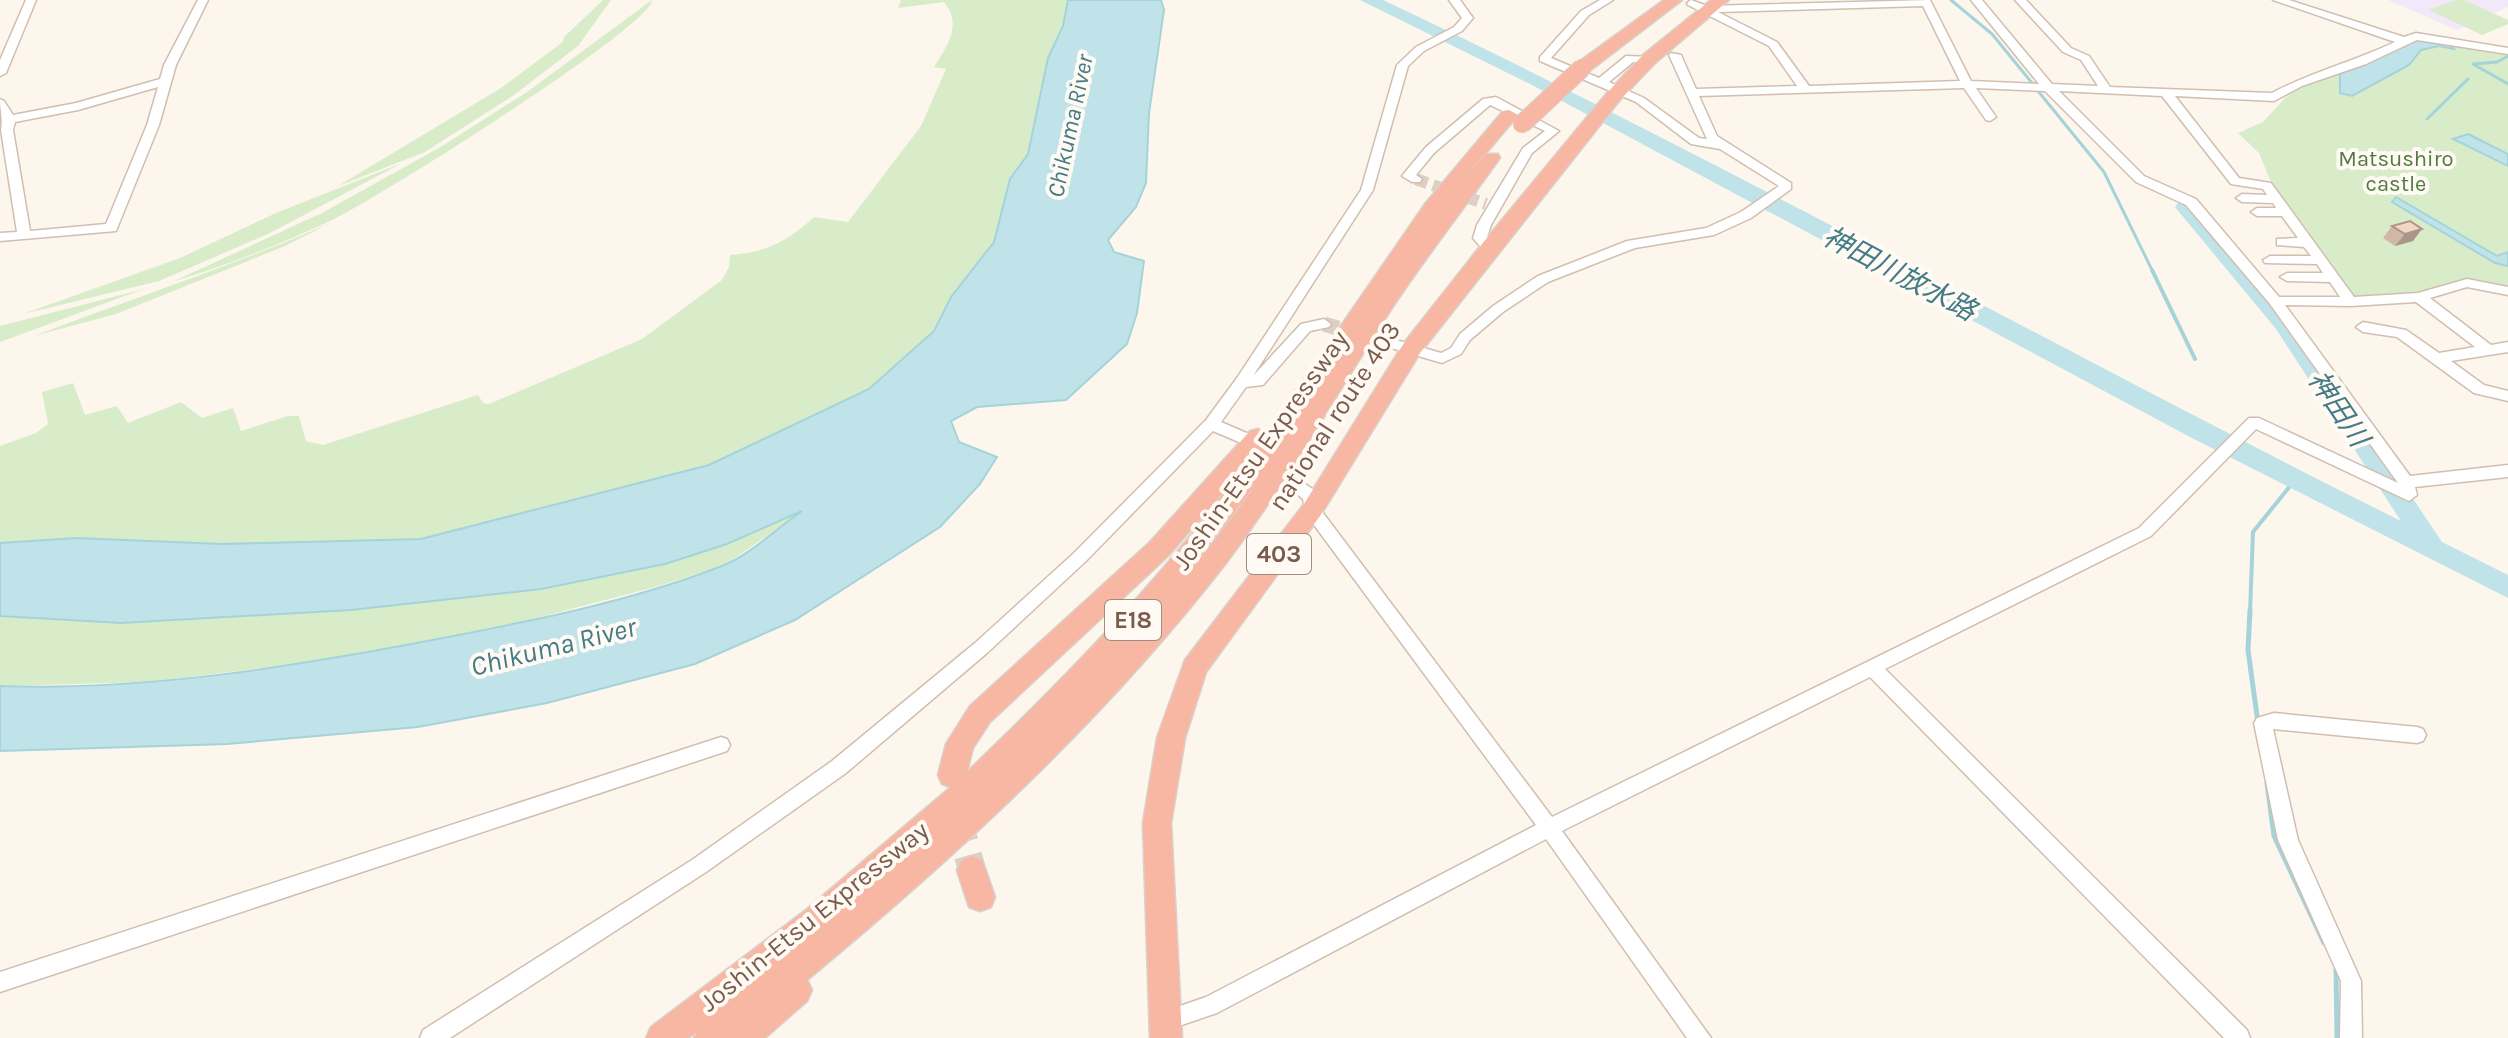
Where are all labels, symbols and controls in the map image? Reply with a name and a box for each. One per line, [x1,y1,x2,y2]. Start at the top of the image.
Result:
water label: Chikuma River [1041,51,1099,200]
park label: Matsushiro castle [2338,146,2454,197]
water label: 神田川放水路 [1818,219,1983,328]
street label: national route 403 [1262,316,1407,517]
street label: Joshin-Etsu Expressway [1166,325,1355,576]
water label: 神田川 [2301,364,2377,455]
road number: 403 [1247,534,1311,574]
road number: E18 [1105,600,1161,640]
water label: Chikuma River [467,610,641,683]
street label: Joshin-Etsu Expressway [694,815,935,1018]

